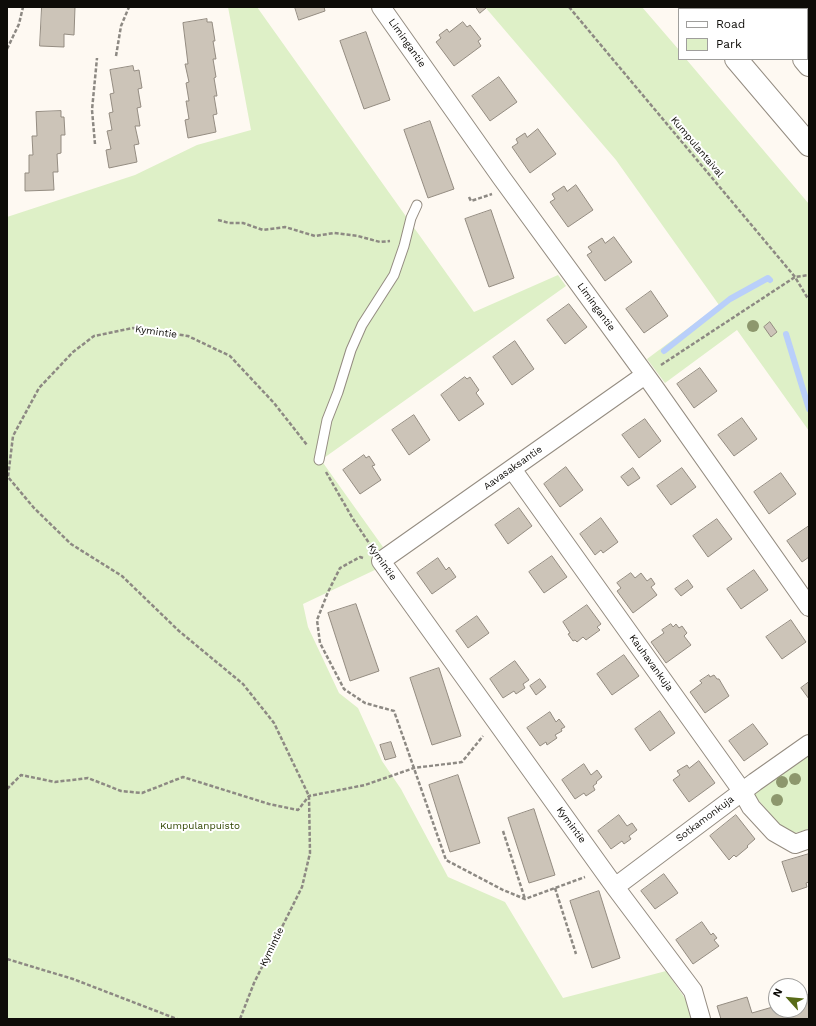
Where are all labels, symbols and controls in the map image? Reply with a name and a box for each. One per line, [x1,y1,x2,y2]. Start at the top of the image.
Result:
legend [678,8,808,60]
street label: Limingantie [386,16,428,70]
text: Road [716,17,745,31]
text: Park [716,37,742,51]
street label: Kumpulantaival [668,114,726,180]
street label: Limingantie [574,281,618,333]
street label: Kymintie [134,323,178,341]
street label: Aavasaksantie [481,443,545,493]
street label: Kymintie [365,541,399,583]
street label: Kauhavankuja [626,632,676,694]
street label: Sotkamonkuja [674,793,736,845]
street label: Kymintie [554,804,588,846]
park label: Kumpulanpuisto [160,820,240,832]
street label: Kymintie [257,925,287,969]
north arrow [768,978,808,1018]
text: N [770,986,785,999]

